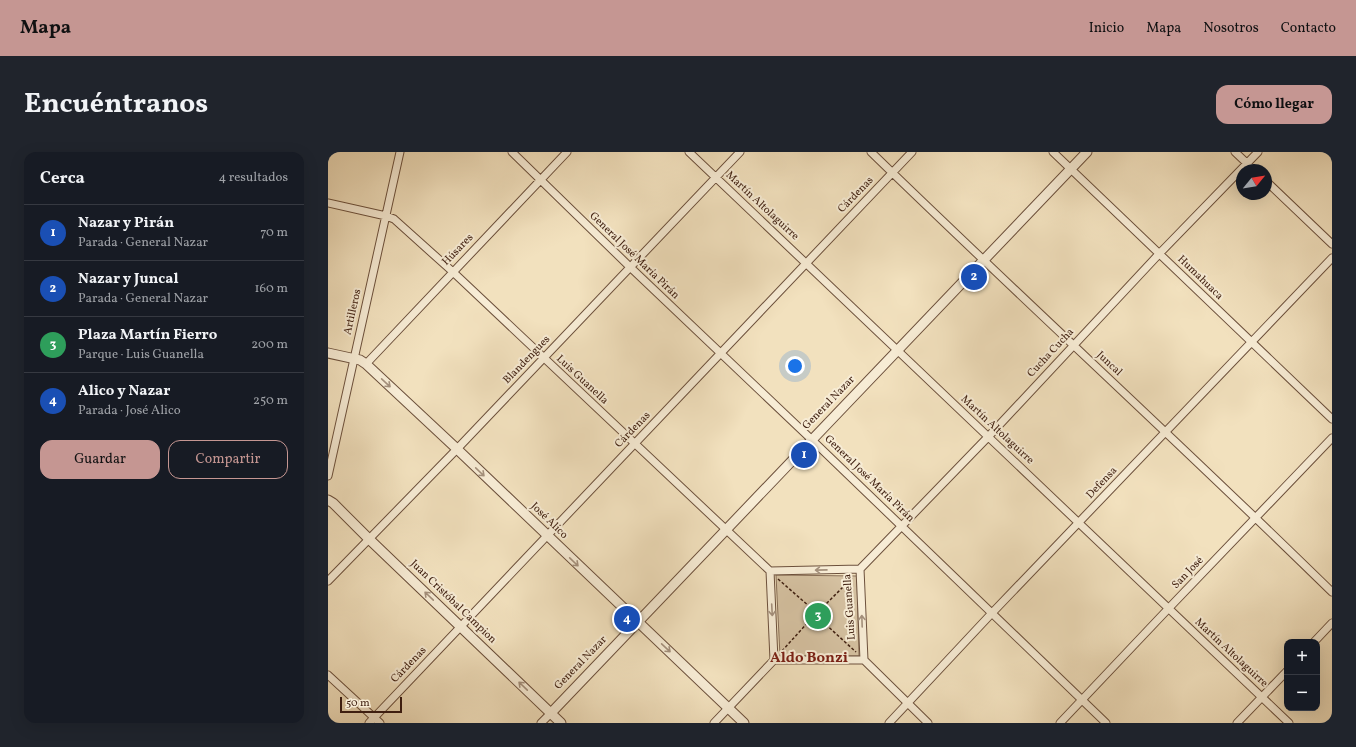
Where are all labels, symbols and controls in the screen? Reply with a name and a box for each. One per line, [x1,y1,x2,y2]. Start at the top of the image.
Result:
text: Mapa [20,15,71,41]
text: Inicio [1089,19,1124,38]
text: Mapa [1146,19,1181,38]
text: Nosotros [1203,19,1259,38]
text: Contacto [1281,19,1336,38]
text: Encuéntranos [24,85,208,124]
button: Cómo llegar [1216,85,1332,124]
north arrow [1236,164,1272,200]
text: Cerca [40,167,85,190]
street label: Martín Altolaguirre [722,168,802,244]
text: 4 resultados [218,169,288,187]
street label: Cárdenas [835,173,877,217]
street label: General José María Pirán [586,209,683,303]
text: Nazar y Pirán [78,213,174,234]
text: 1 [50,224,56,242]
text: 70 m [260,224,288,242]
street label: Húsares [439,230,477,269]
text: Parada · General Nazar [78,234,208,252]
street label: Humahuaca [1174,252,1227,304]
pin: 2 [961,262,987,292]
text: Nazar y Juncal [78,269,179,290]
text: 2 [50,280,56,298]
text: 160 m [254,280,288,298]
street label: Artilleros [340,287,366,336]
text: Parada · General Nazar [78,290,208,308]
text: Plaza Martín Fierro [78,325,217,346]
street label: Cucha Cucha [1024,325,1078,381]
street label: Blandengues [500,332,554,387]
text: 3 [50,336,56,354]
text: 200 m [251,336,288,354]
text: Parque · Luis Guanella [78,346,204,364]
street label: Juncal [1093,348,1125,380]
street label: Luis Guanella [553,352,612,408]
your location [785,356,805,376]
street label: General Nazar [799,372,859,433]
one-way arrow [381,378,391,387]
text: Alico y Nazar [78,381,170,402]
text: 4 [49,392,57,410]
text: 250 m [253,392,288,410]
street label: Martín Altolaguirre [957,392,1037,468]
text: Parada · José Alico [78,402,181,420]
street label: Cárdenas [612,408,654,452]
street label: General José María Pirán [821,432,918,526]
button: Guardar [40,440,160,479]
button: Compartir [168,440,288,479]
pin: 1 [791,440,817,470]
street label: Defensa [1083,463,1121,502]
one-way arrow [475,467,485,476]
street label: José Alico [527,499,571,543]
street label: San José [1169,554,1207,592]
street label: Juan Cristóbal Campion [407,557,500,648]
one-way arrow [569,557,579,566]
one-way arrow [815,566,828,574]
street label: Luis Guanella [840,573,860,641]
one-way arrow [424,591,434,600]
pin: 3 [805,601,831,631]
one-way arrow [768,603,775,616]
pin: 4 [614,604,640,634]
one-way arrow [859,615,866,628]
street label: Martín Altolaguirre [1191,615,1271,691]
street label: General Nazar [551,632,611,693]
map controls [1284,639,1320,711]
button: + [1284,639,1320,675]
street label: Cárdenas [388,643,430,687]
one-way arrow [661,644,671,653]
district label: Aldo Bonzi [770,648,848,669]
button: − [1284,675,1320,711]
one-way arrow [518,681,528,690]
scale bar [340,695,402,714]
text: 50 m [346,696,370,711]

